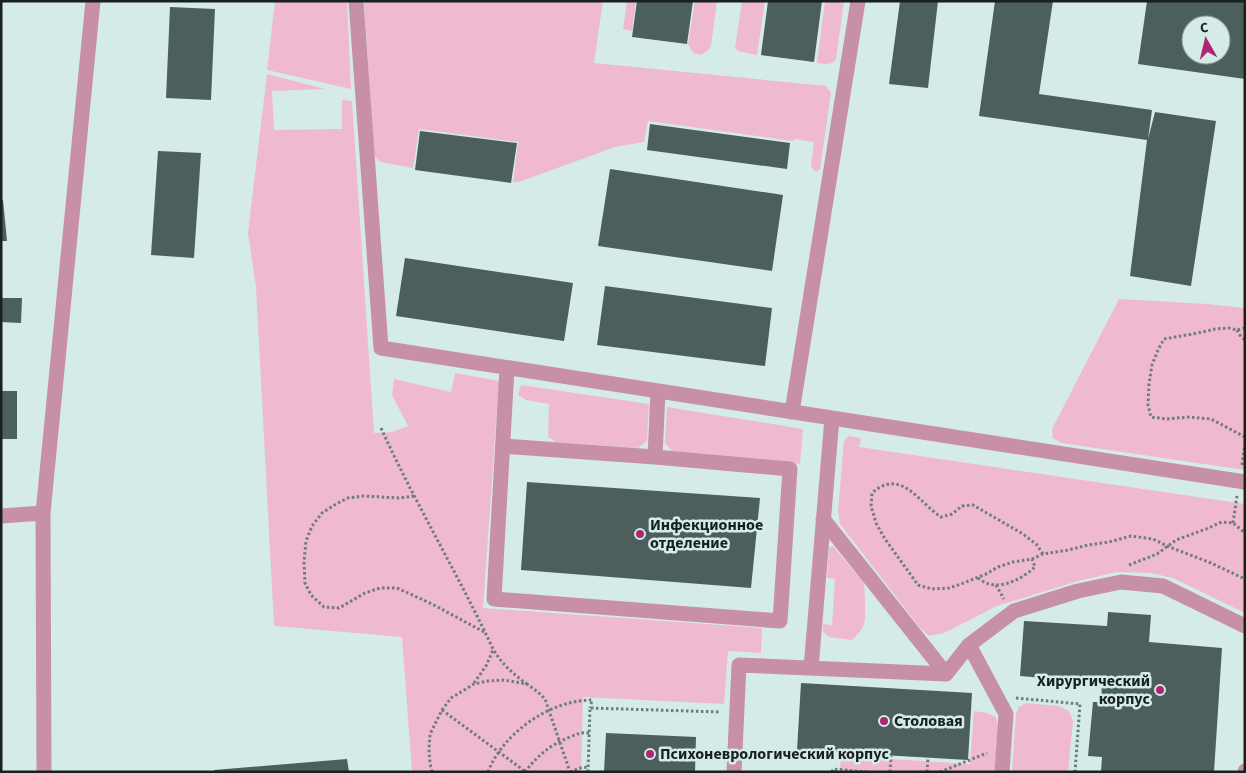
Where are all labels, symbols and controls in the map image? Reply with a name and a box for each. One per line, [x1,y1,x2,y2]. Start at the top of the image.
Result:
north arrow [1181,15,1231,65]
text: С [1199,18,1210,39]
place label: Инфекционное отделение [650,514,763,554]
marker: Инфекционное отделение [634,528,646,540]
place label: Хирургический корпус [1037,670,1151,710]
marker: Хирургический корпус [1154,684,1166,696]
place label: Столовая [894,710,963,732]
marker: Столовая [878,715,890,727]
place label: Психоневрологический корпус [660,743,889,765]
marker: Психоневрологический корпус [644,748,656,760]

